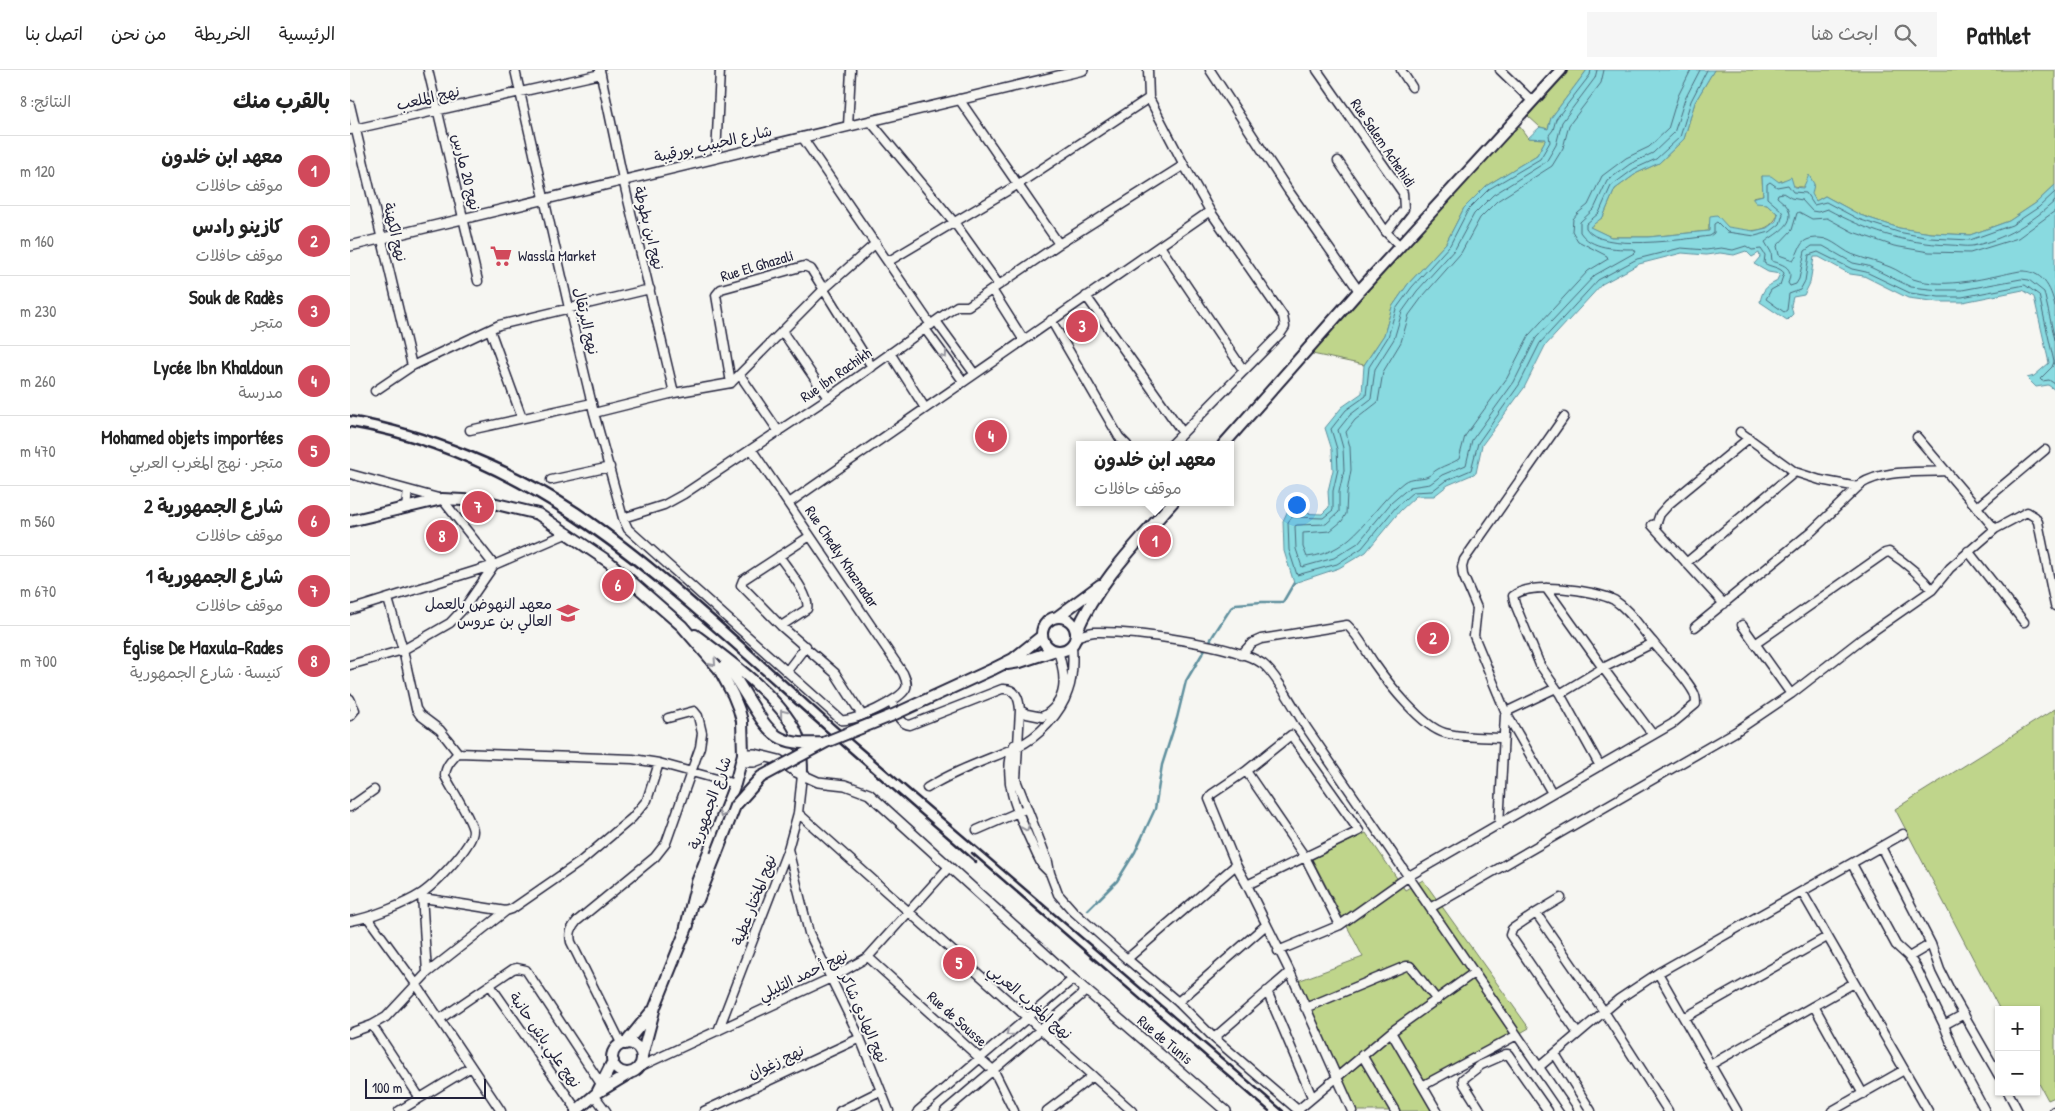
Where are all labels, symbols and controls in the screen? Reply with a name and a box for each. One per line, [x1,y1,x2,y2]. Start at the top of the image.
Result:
search box [1587,12,1937,57]
text: Pathlet [1967,19,2030,51]
text: ابحث هنا [1811,20,1879,46]
text: اتصل بنا [25,21,83,46]
text: من نحن [111,21,167,46]
text: الخريطة [195,21,251,46]
text: الرئيسية [279,21,335,46]
icon: search [1891,21,1919,49]
street label: نهج الملعب [394,80,462,115]
text: بالقرب منك [233,86,330,115]
text: النتائج: 8 [20,90,71,112]
street label: Rue Salem Achehidi [1346,94,1421,191]
street label: شارع الحبيب بورقيبة [652,120,774,167]
street label: نهج 20 مارس [447,131,486,212]
text: معهد ابن خلدون [161,143,283,169]
text: 120 m [20,160,55,182]
text: 1 [311,160,317,182]
text: موقف حافلات [196,174,283,196]
street label: نهج ابن بطوطة [629,184,670,272]
street label: نهج الكهنة [379,200,412,264]
text: كازينو رادس [193,213,283,239]
text: 160 m [20,230,54,252]
text: 2 [310,230,318,252]
supermarket icon: Wassla Market [488,243,514,269]
text: موقف حافلات [196,244,283,266]
street label: Rue El Ghazali [718,244,796,287]
place label: Wassla Market [518,245,597,266]
text: Souk de Radès [189,284,283,310]
street label: نهج البرتقال [569,285,604,357]
text: 230 m [20,300,56,322]
text: 3 [310,300,318,322]
pin: 3 [1066,307,1098,345]
text: متجر [252,311,283,333]
street label: Rue Ibn Rachikh [796,342,876,407]
one-way arrow [938,349,947,359]
text: Lycée Ibn Khaldoun [154,354,283,380]
text: 260 m [20,370,56,392]
text: 4 [311,370,317,392]
text: مدرسة [238,381,283,403]
pin: 4 [975,417,1007,455]
text: Mohamed objets importées [101,424,283,450]
text: 470 m [20,440,56,462]
text: 5 [311,440,317,462]
popup [1076,441,1234,506]
text: معهد ابن خلدون [1094,446,1216,472]
text: متجر · نهج المغرب العربي [129,451,283,473]
text: موقف حافلات [1094,477,1182,499]
pin: 7 [462,488,494,526]
your location [1284,492,1310,518]
text: شارع الجمهورية 2 [144,493,283,519]
street label: Rue Chedly Khaznadar [800,502,885,612]
text: 560 m [20,510,55,532]
text: 6 [311,510,317,532]
pin: 8 [426,517,458,555]
pin: 1 [1139,522,1171,560]
text: موقف حافلات [196,524,283,546]
text: شارع الجمهورية 1 [146,563,283,589]
pin: 6 [602,566,634,604]
text: 670 m [20,580,56,602]
text: 7 [310,580,318,602]
place label: معهد النهوض بالعمل العالي بن عروس [425,593,552,634]
text: موقف حافلات [196,594,283,616]
school or university icon: معهد النهوض بالعمل العالي بن عروس [555,600,581,626]
pin: 2 [1417,619,1449,657]
text: Église De Maxula-Rades [123,634,283,660]
text: 700 m [20,650,57,672]
text: 8 [311,650,317,672]
one-way arrow [707,658,716,667]
text: كنيسة · شارع الجمهورية [130,661,283,683]
one-way arrow [781,710,789,719]
street label: شارع الجمهورية [683,753,736,852]
one-way arrow [718,810,728,818]
one-way arrow [1019,823,1030,832]
street label: نهج المختار عطية [727,851,780,948]
street label: نهج أحمد التليلي [754,944,852,1008]
pin: 5 [943,944,975,982]
street label: نهج المغرب العربي [982,959,1077,1046]
street label: نهج الهادي شاكر [834,968,894,1067]
street label: Rue de Sousse [923,986,992,1051]
street label: نهج علي باش حانبة [502,988,586,1094]
map controls [1995,1006,2040,1096]
button: + [1995,1006,2040,1051]
street label: Rue de Tunis [1133,1010,1198,1069]
one-way arrow [1006,1028,1015,1036]
street label: نهج زغوان [744,1039,807,1084]
button: − [1995,1051,2040,1096]
scale bar [365,1076,486,1099]
text: 100 m [372,1078,402,1097]

